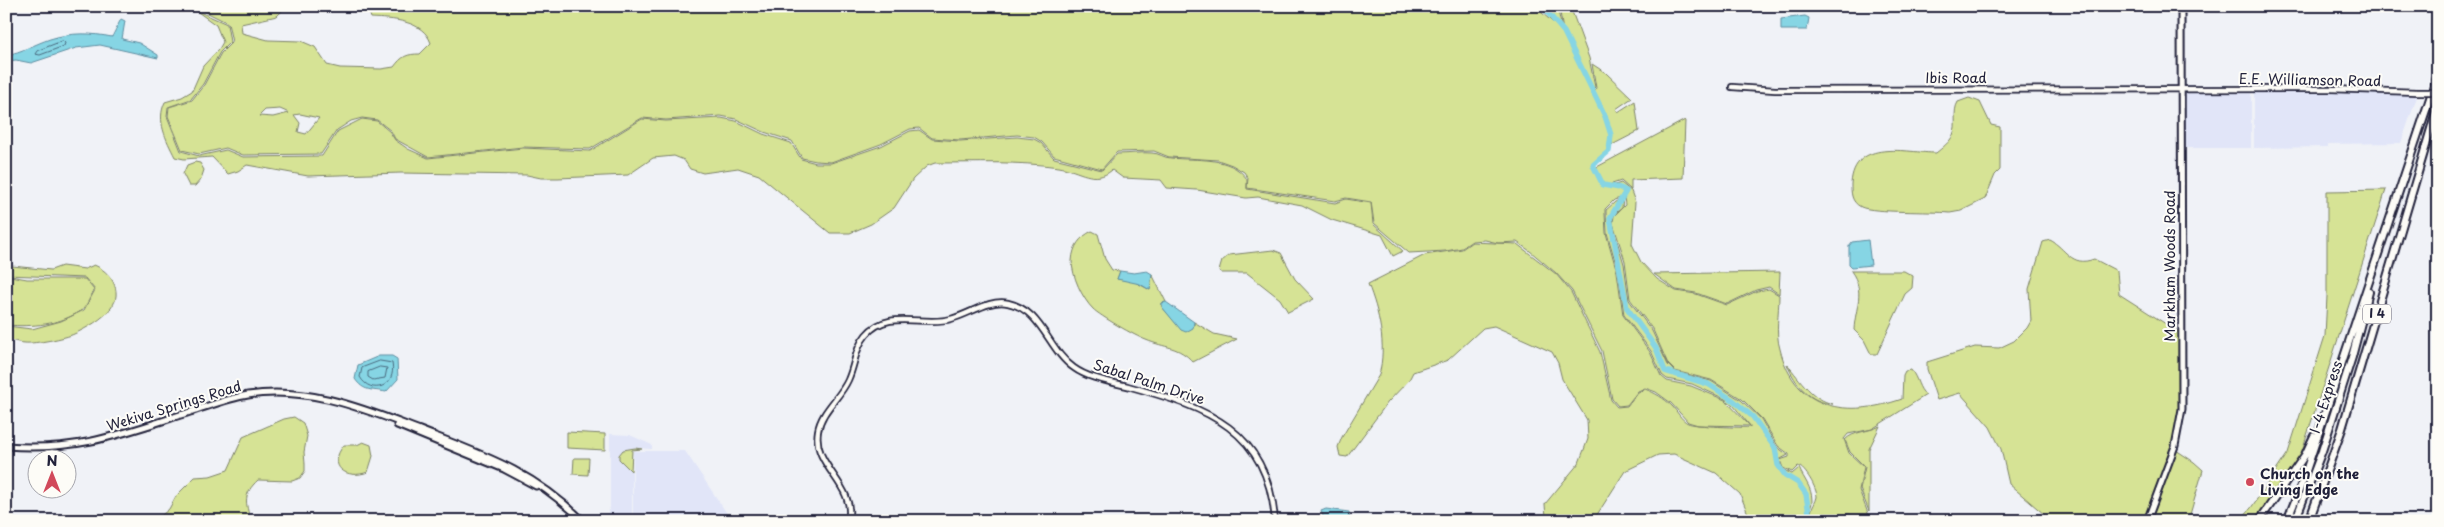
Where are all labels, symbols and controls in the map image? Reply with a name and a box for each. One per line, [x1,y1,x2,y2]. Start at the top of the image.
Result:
street label: Ibis Road [1925,67,1987,88]
street label: E.E. Williamson Road [2239,68,2381,91]
street label: Markham Woods Road [2159,190,2180,342]
road number: I 4 [2363,304,2391,324]
street label: Sabal Palm Drive [1091,354,1208,410]
street label: I-4 Express [2304,357,2347,436]
street label: Wekiva Springs Road [104,375,244,436]
north arrow [28,450,78,500]
text: N [46,450,58,471]
place label: Church on the Living Edge [2260,463,2359,500]
marker: Church on the Living Edge [2244,476,2256,488]

